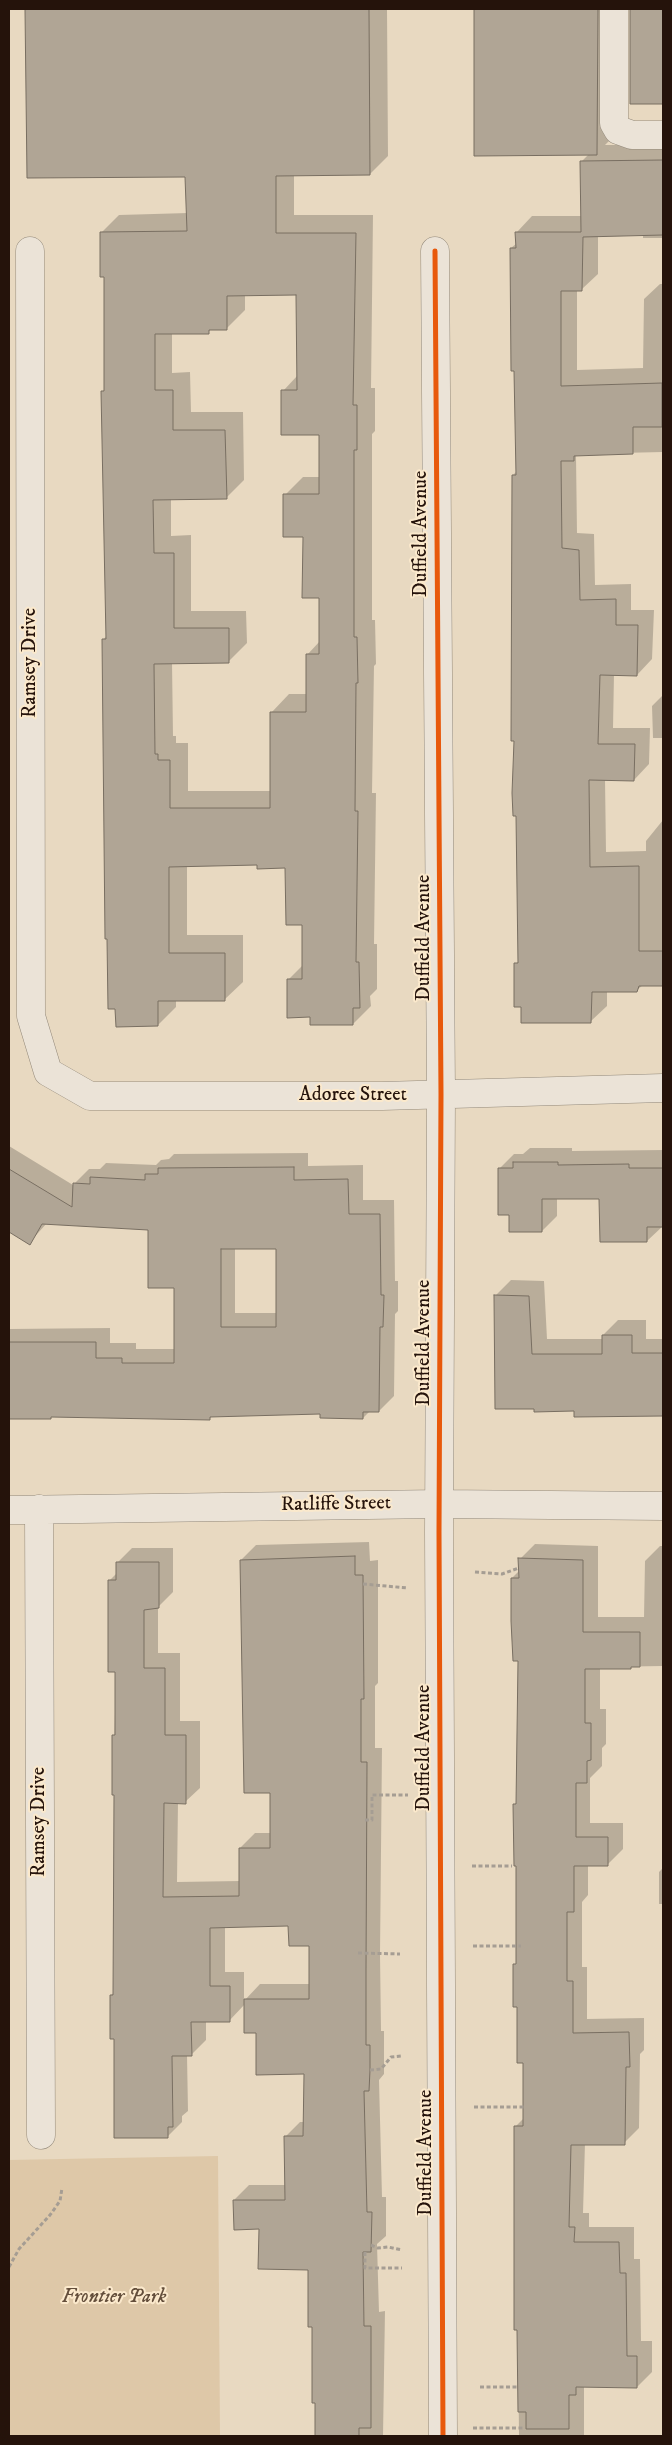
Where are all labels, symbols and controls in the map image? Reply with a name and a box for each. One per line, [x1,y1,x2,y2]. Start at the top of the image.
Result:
street label: Duffield Avenue [410,471,434,597]
street label: Ramsey Drive [19,608,43,718]
street label: Duffield Avenue [413,875,437,1001]
street label: Adoree Street [299,1084,407,1108]
street label: Duffield Avenue [413,1280,437,1406]
street label: Ratliffe Street [281,1492,391,1518]
street label: Duffield Avenue [413,1685,437,1811]
street label: Ramsey Drive [28,1767,52,1877]
street label: Duffield Avenue [415,2090,439,2216]
park label: Frontier Park [62,2286,166,2310]

